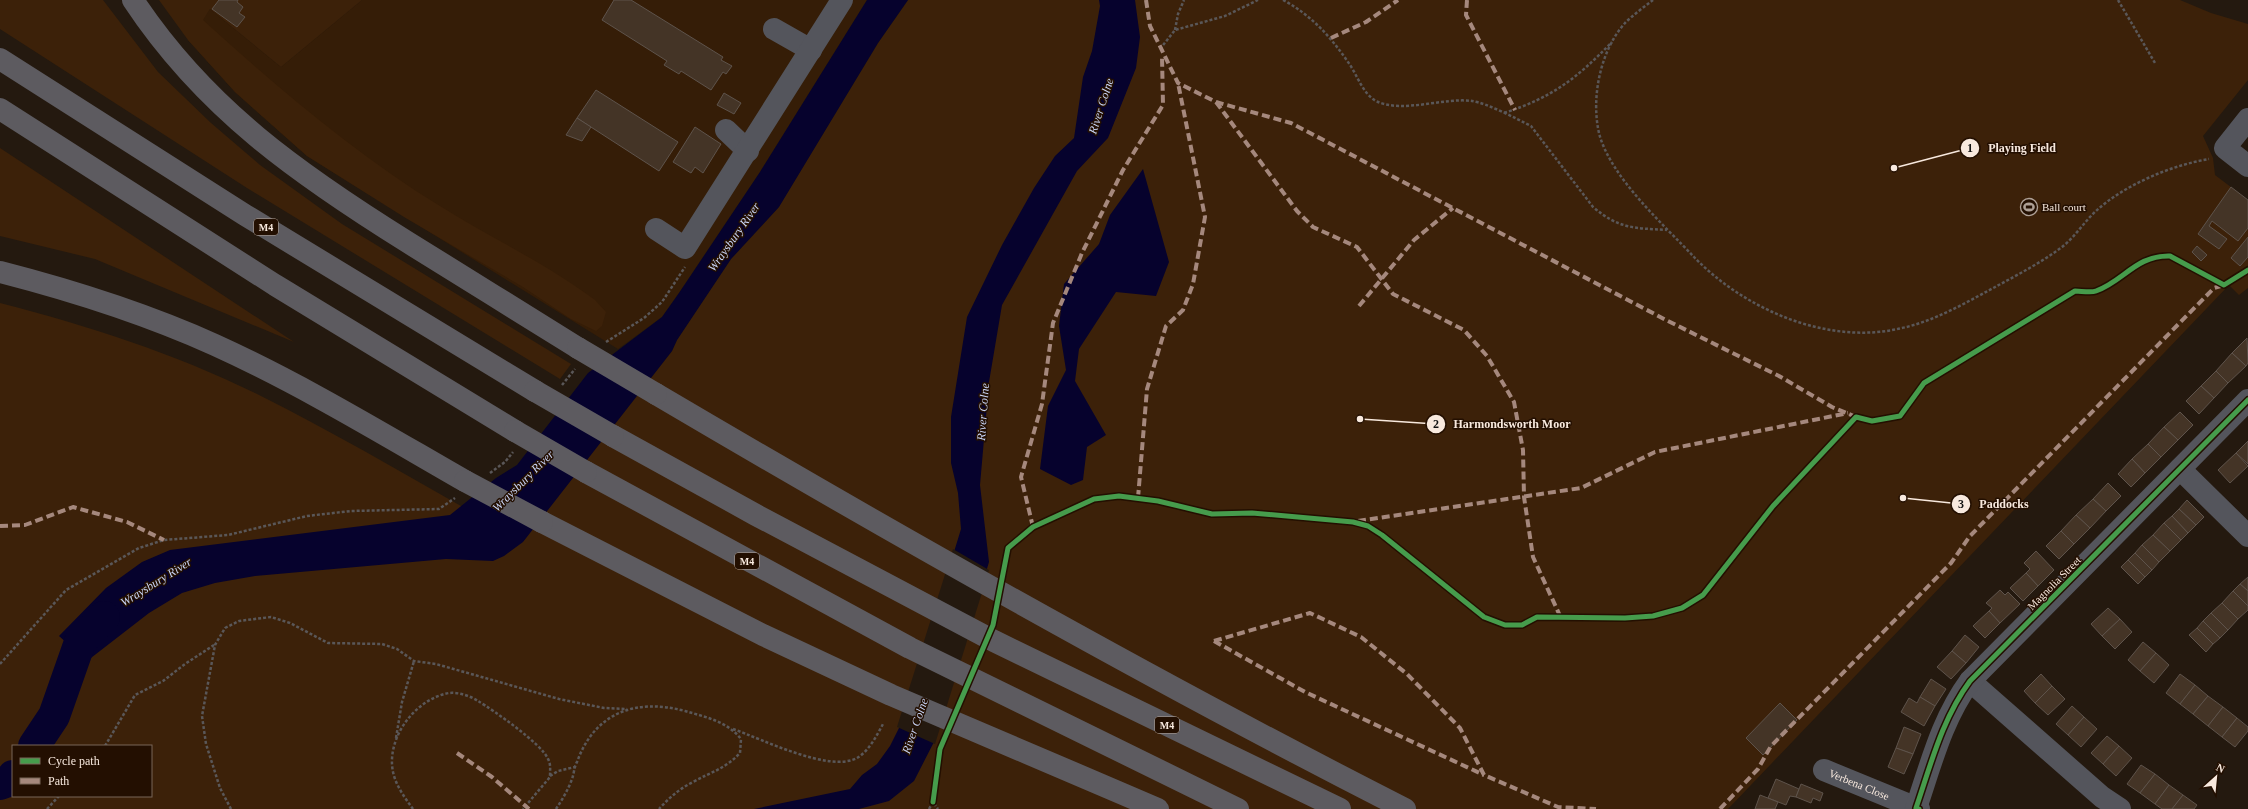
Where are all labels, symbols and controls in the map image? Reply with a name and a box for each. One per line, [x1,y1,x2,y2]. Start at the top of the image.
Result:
water label: River Colne [1085,76,1117,137]
callout: Playing Field [1960,136,2064,160]
text: 1 [1967,141,1973,155]
text: Playing Field [1988,141,2056,155]
sports icon: Ball court [2019,197,2039,217]
water label: Wraysbury River [705,200,763,274]
place label: Ball court [2042,201,2086,213]
road number: M4 [254,219,278,235]
water label: River Colne [974,382,992,442]
callout: Harmondsworth Moor [1426,412,1579,436]
text: 2 [1433,417,1439,431]
text: Harmondsworth Moor [1454,417,1571,431]
water label: Wraysbury River [489,447,557,515]
callout: Paddocks [1951,492,2036,516]
text: 3 [1958,497,1964,511]
text: Paddocks [1979,497,2029,511]
road number: M4 [735,553,759,569]
water label: Wraysbury River [118,554,194,609]
street label: Magnolia Street [2025,554,2083,612]
water label: River Colne [899,696,931,756]
road number: M4 [1155,717,1179,733]
legend [12,745,152,797]
text: Cycle path [48,754,100,768]
north arrow [2196,757,2236,797]
text: N [2214,761,2227,775]
street label: Verbena Close [1827,767,1891,802]
text: Path [48,774,69,788]

